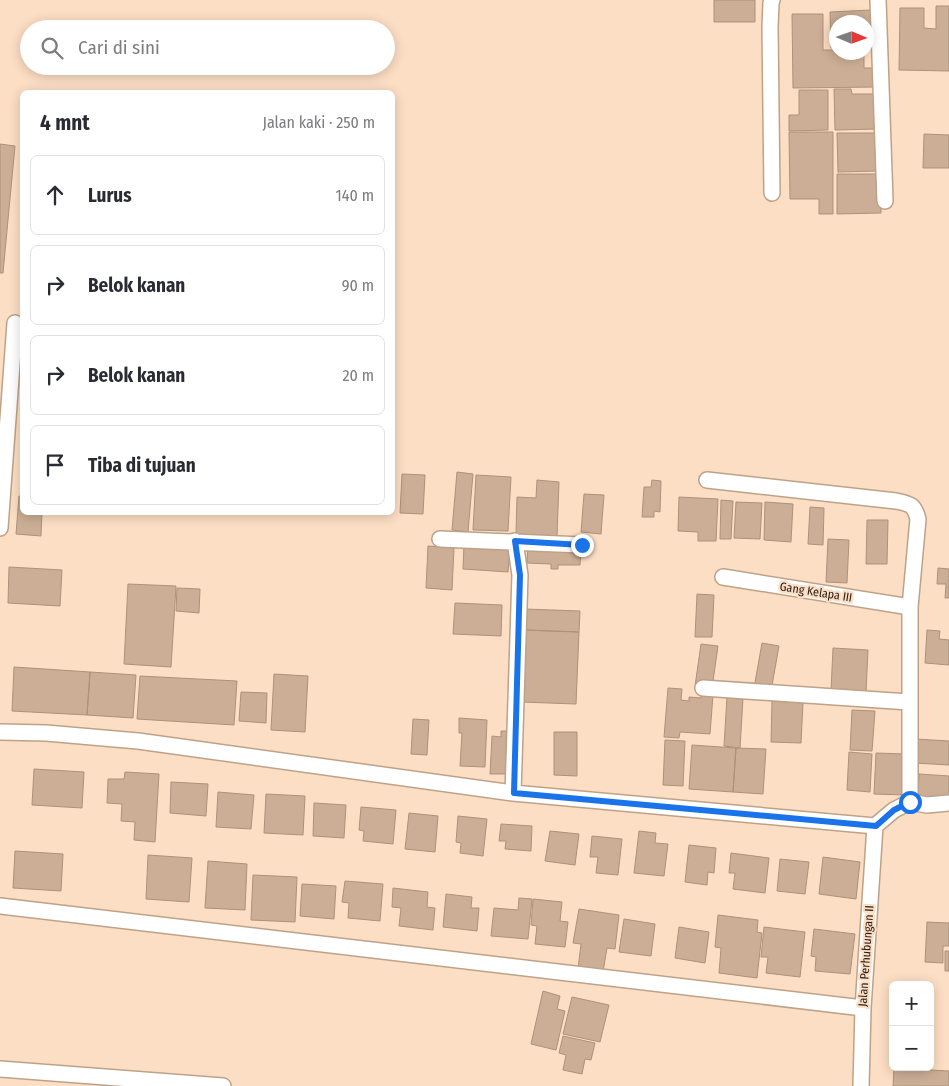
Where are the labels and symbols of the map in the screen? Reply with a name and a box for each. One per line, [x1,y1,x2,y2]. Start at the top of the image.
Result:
north arrow [829,15,874,60]
route end [571,534,594,557]
street label: Gang Kelapa III [779,579,853,605]
route start [899,791,922,814]
street label: Jalan Perhubungan II [855,905,877,1007]

